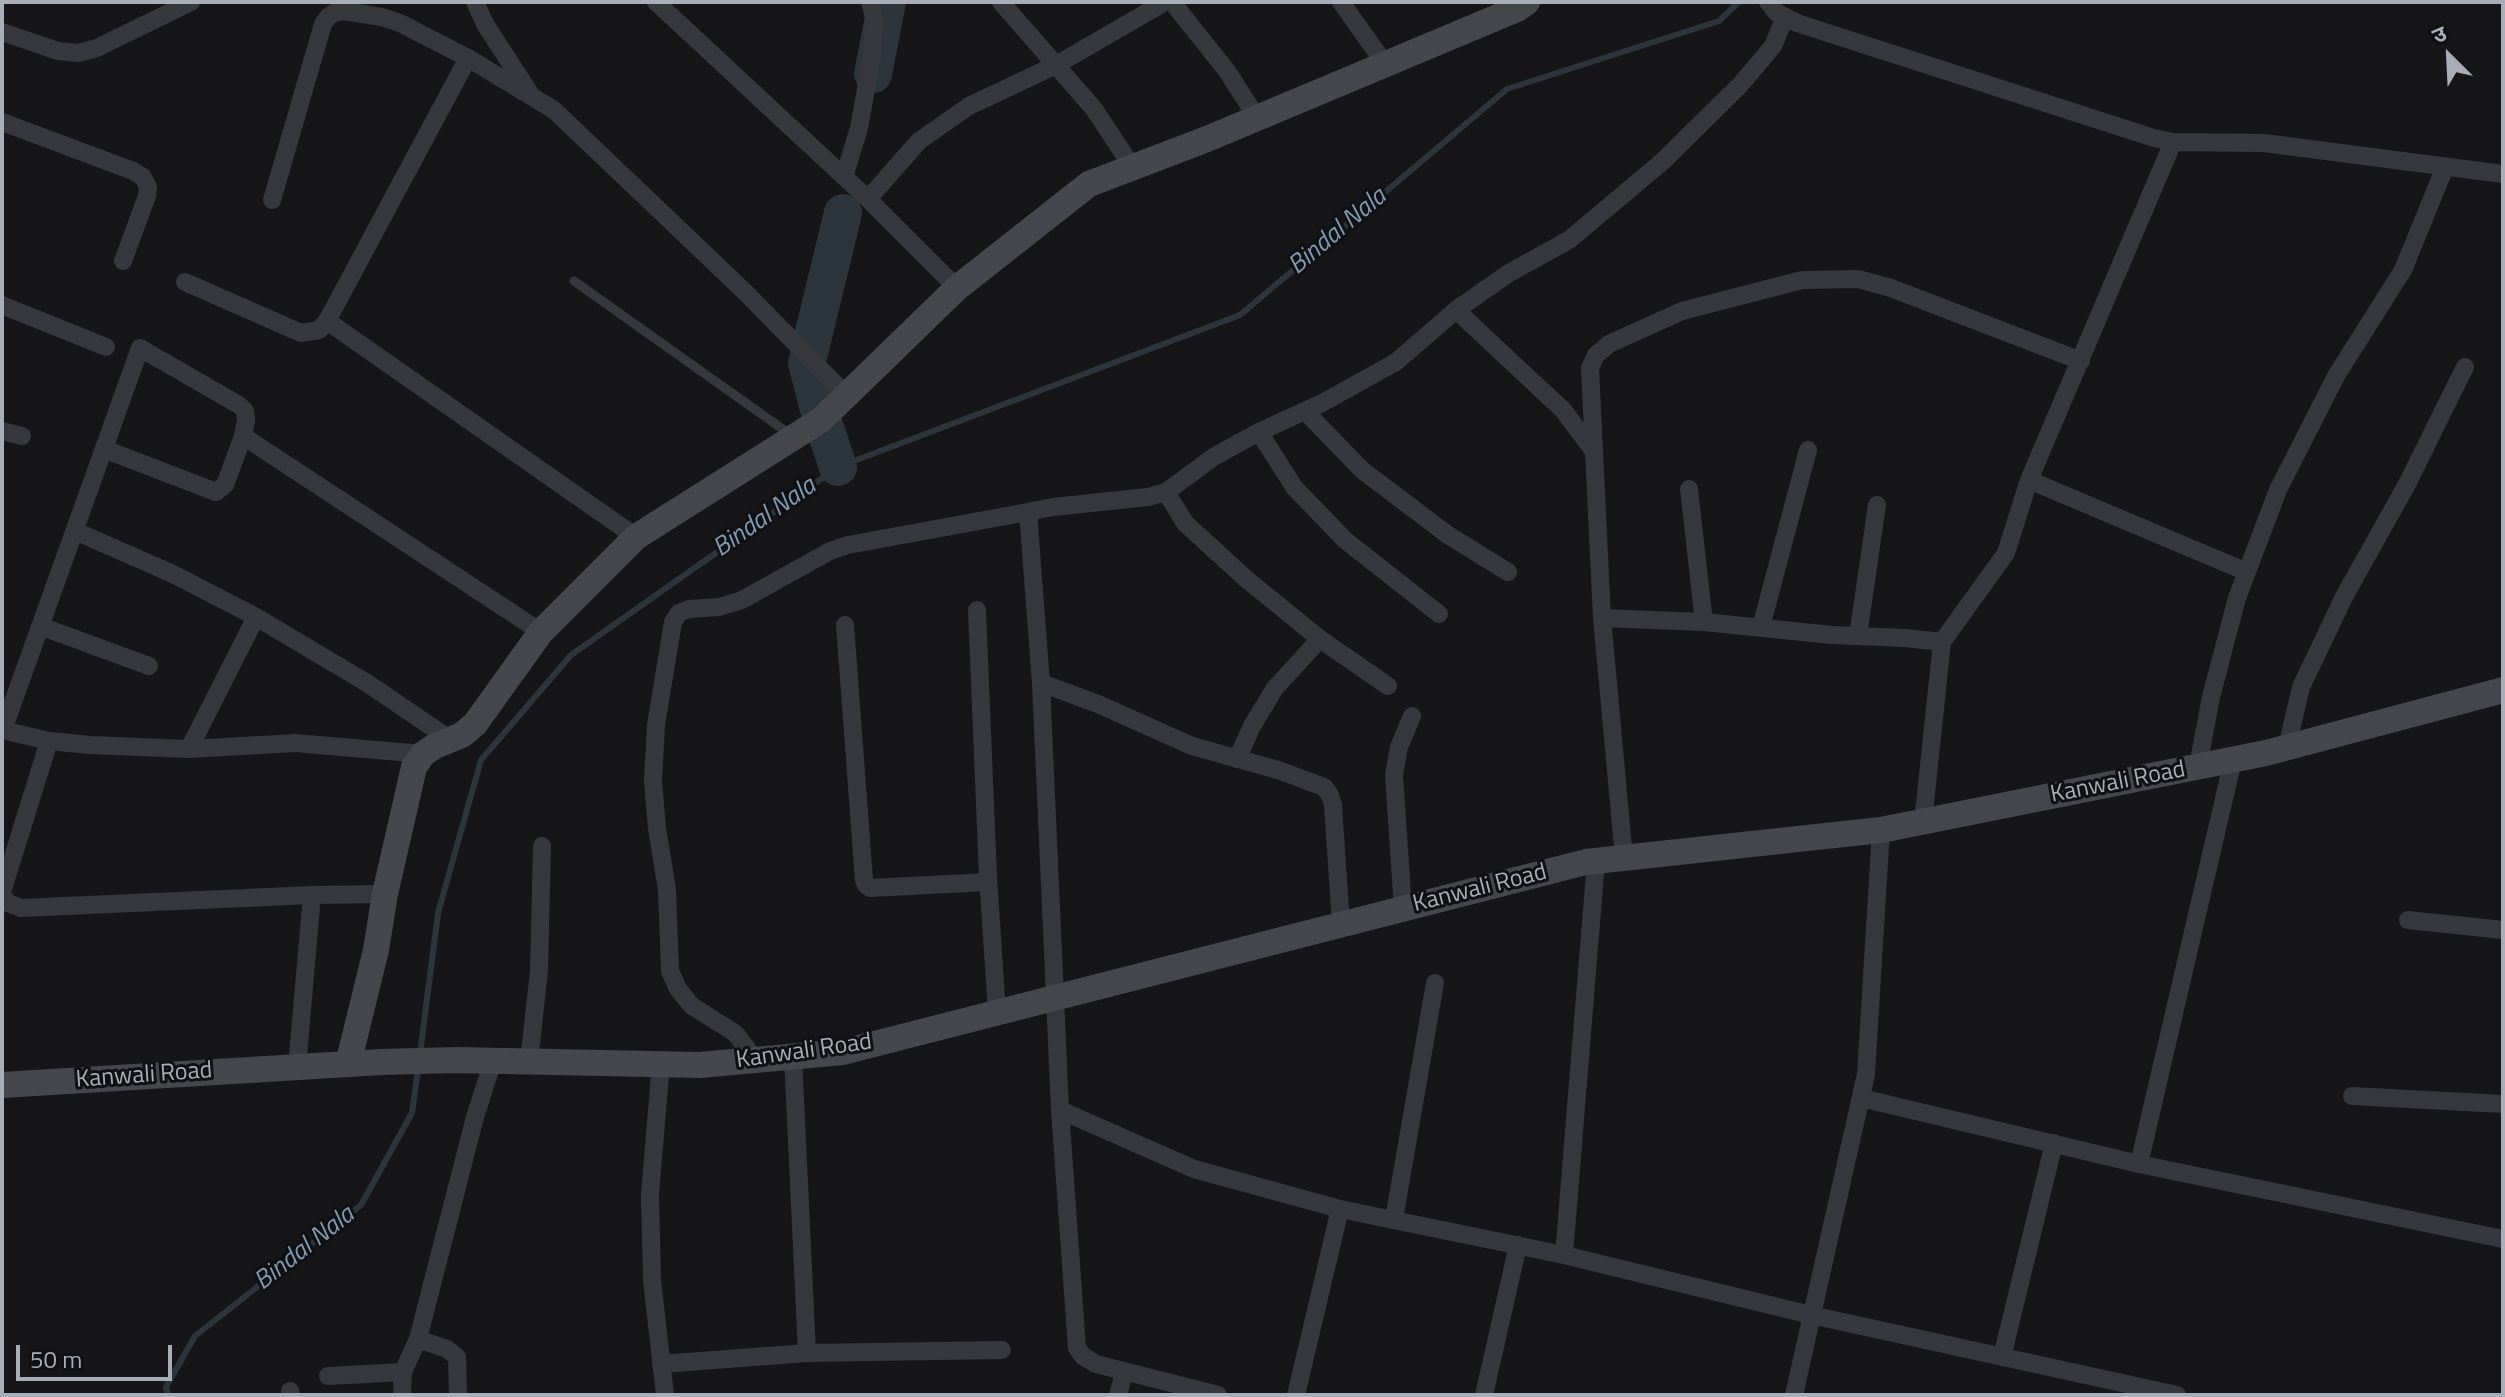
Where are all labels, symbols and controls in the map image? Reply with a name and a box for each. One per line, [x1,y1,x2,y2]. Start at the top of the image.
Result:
north arrow [2409,16,2489,96]
text: उ [2426,16,2452,52]
water label: Bindal Nala [1283,182,1393,282]
water label: Bindal Nala [708,471,822,565]
street label: Kanwali Road [2048,756,2188,810]
street label: Kanwali Road [1410,858,1550,920]
street label: Kanwali Road [734,1028,874,1076]
street label: Kanwali Road [75,1057,213,1095]
water label: Bindal Nala [249,1200,361,1298]
scale bar [20,1329,176,1379]
text: 50 m [30,1341,82,1377]

